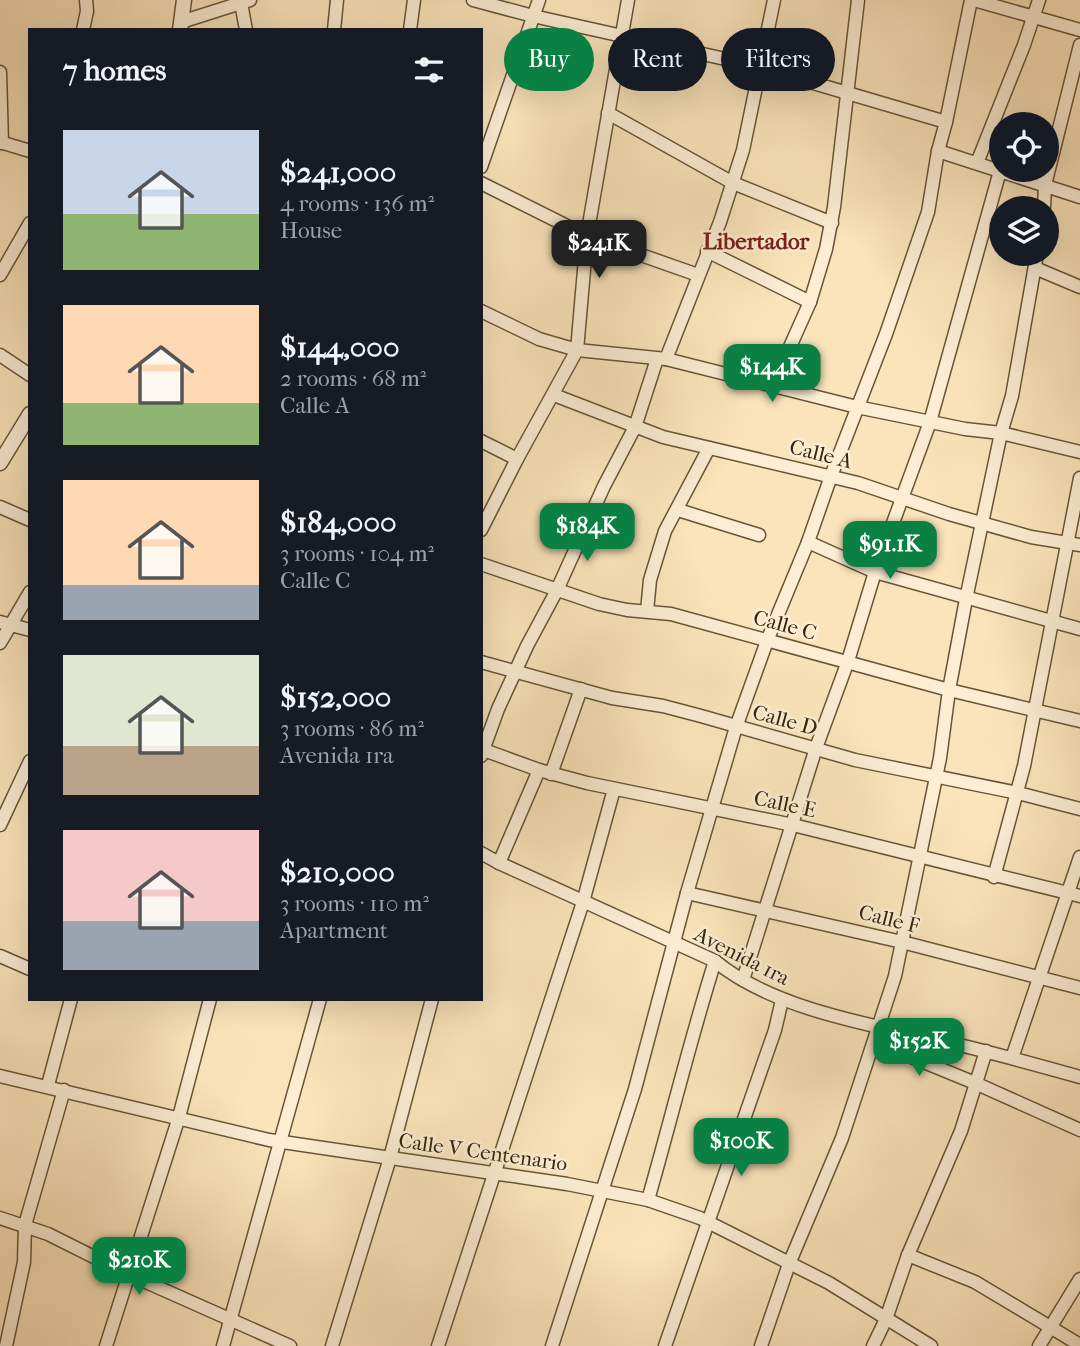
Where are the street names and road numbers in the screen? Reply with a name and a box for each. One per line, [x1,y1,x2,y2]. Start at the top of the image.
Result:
street label: Calle A [787,435,855,473]
street label: Calle C [751,605,819,645]
street label: Calle D [750,700,820,740]
street label: Calle E [752,786,818,822]
street label: Calle F [856,900,922,938]
street label: Avenida 1ra [689,921,794,990]
street label: Calle V Centenario [397,1128,569,1176]

